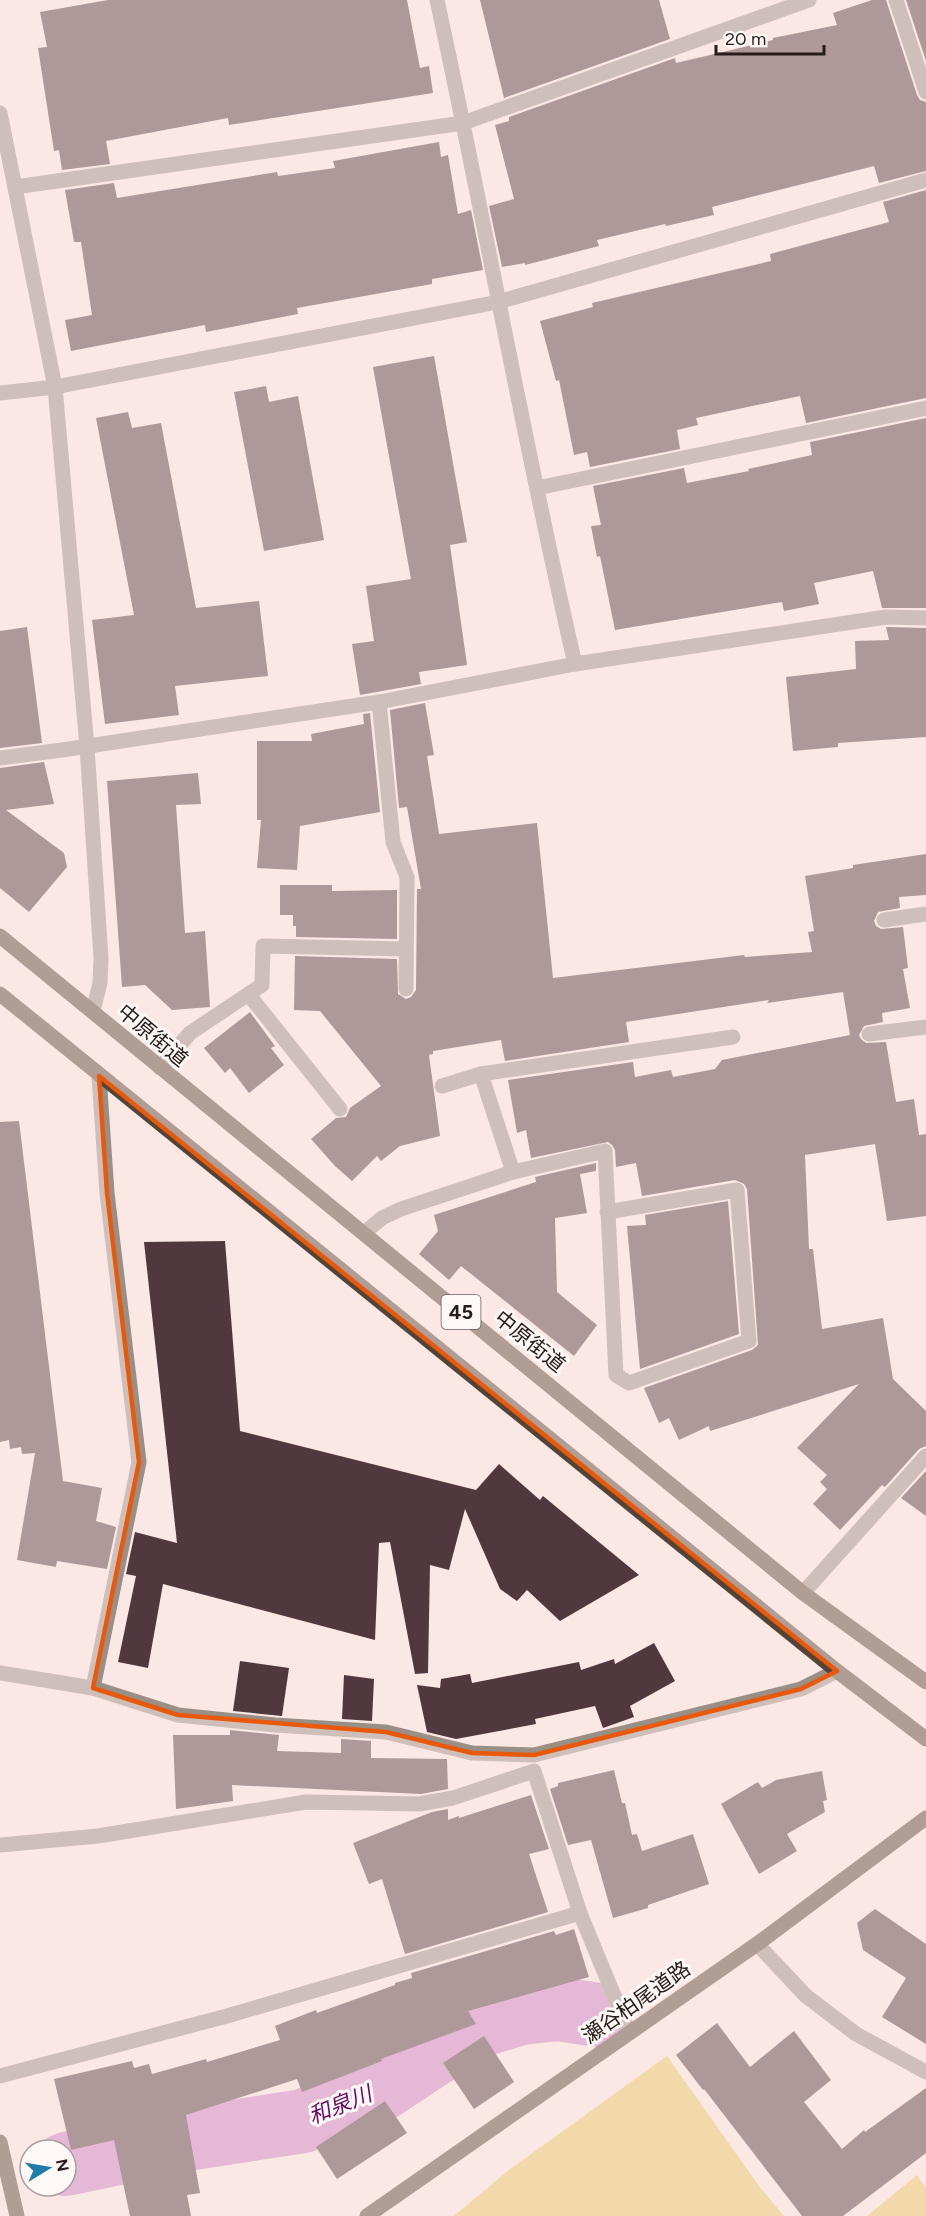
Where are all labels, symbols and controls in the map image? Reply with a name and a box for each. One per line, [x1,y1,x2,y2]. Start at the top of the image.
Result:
scale bar [716,18,824,56]
text: 20 m [725,28,766,50]
street label: 中原街道 [113,998,193,1072]
road number: 45 [442,1295,480,1329]
street label: 中原街道 [489,1305,571,1377]
street label: 瀬谷柏尾道路 [577,1956,695,2048]
water label: 和泉川 [304,2079,378,2130]
north arrow [18,2138,78,2198]
text: N [52,2157,73,2173]

